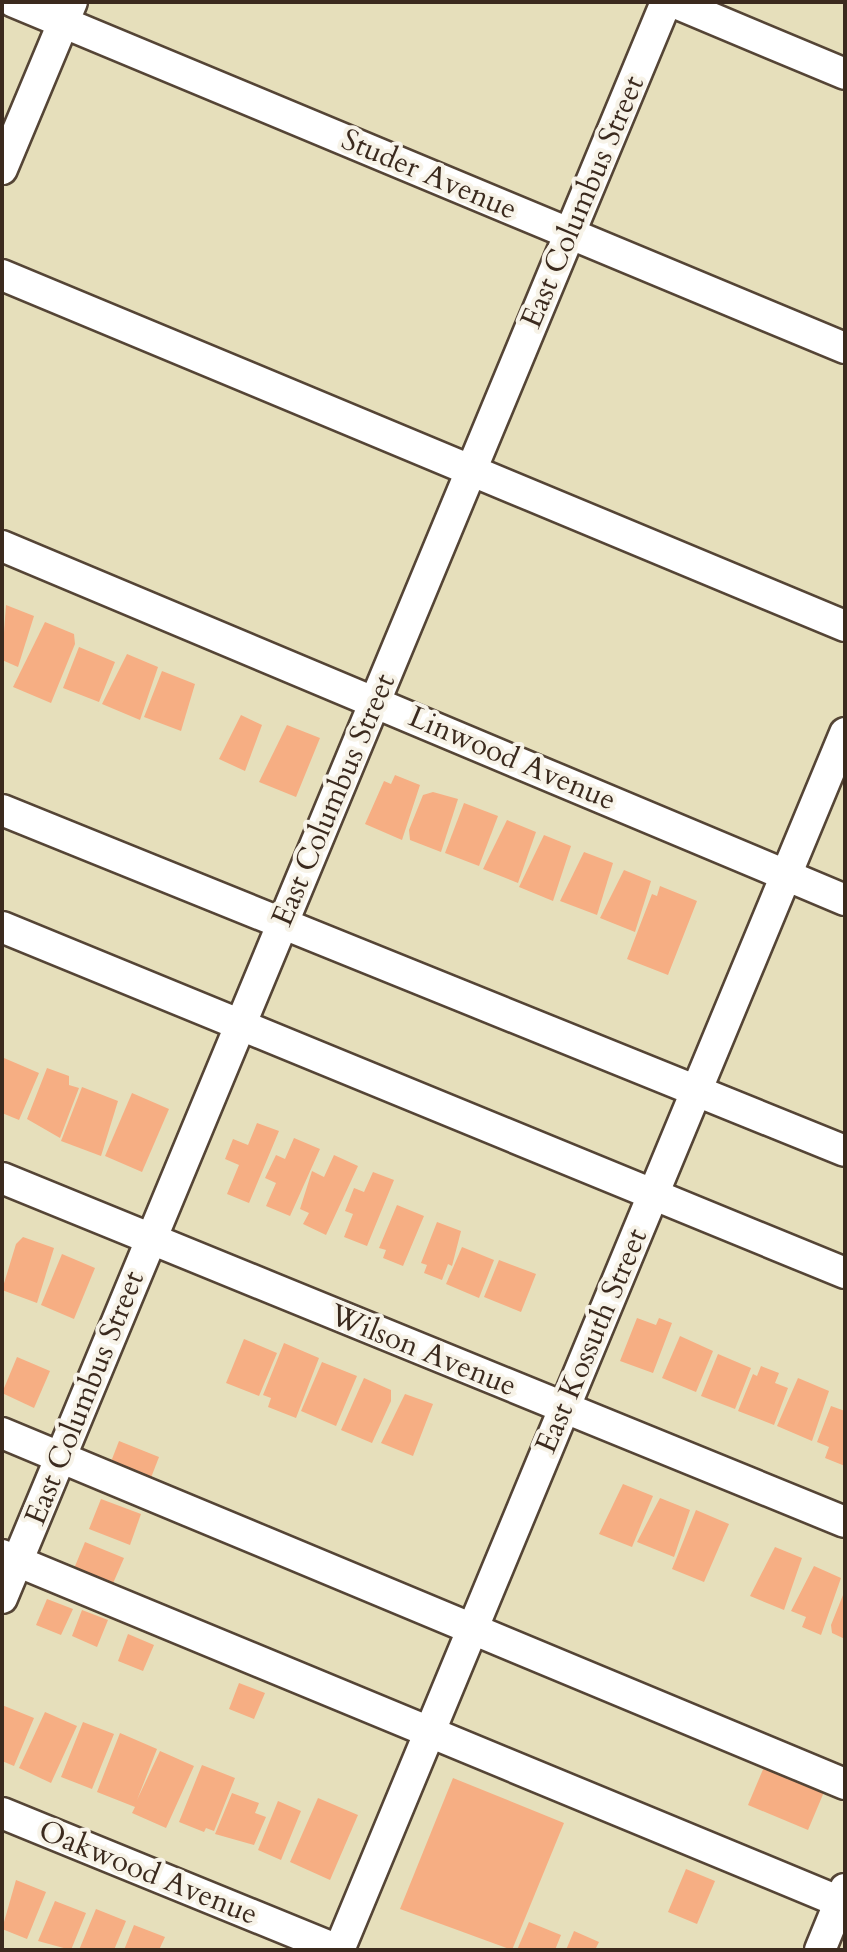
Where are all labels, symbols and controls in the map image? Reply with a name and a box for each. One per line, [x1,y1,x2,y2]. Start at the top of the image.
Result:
street label: East Columbus Street [514,70,652,334]
street label: Studer Avenue [336,122,522,228]
street label: East Columbus Street [265,668,403,932]
street label: Linwood Avenue [403,699,621,819]
street label: East Kossuth Street [528,1223,656,1459]
street label: East Columbus Street [18,1266,152,1530]
street label: Wilson Avenue [325,1297,521,1405]
street label: Oakwood Avenue [33,1813,263,1933]

